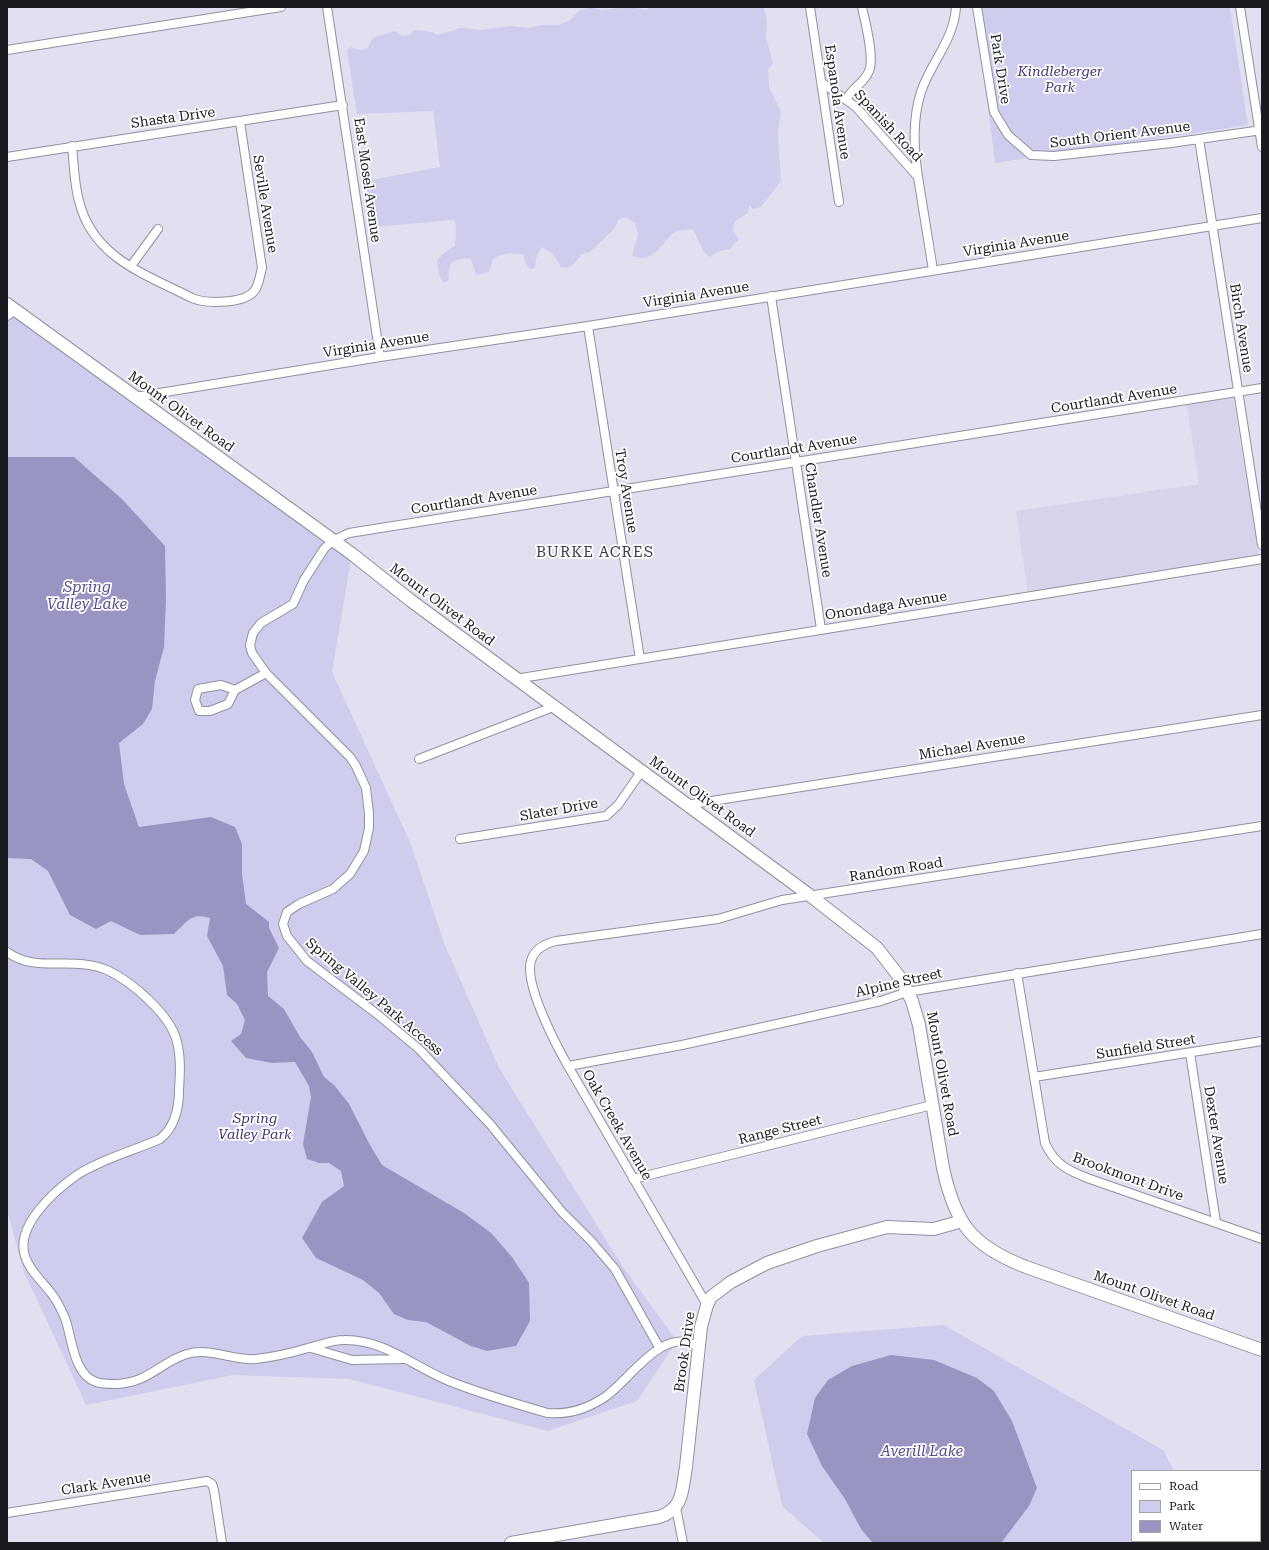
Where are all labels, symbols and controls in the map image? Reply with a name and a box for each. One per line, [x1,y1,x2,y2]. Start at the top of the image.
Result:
street label: Park Drive [986,33,1014,105]
street label: Espanola Avenue [821,44,853,160]
park label: Kindleberger Park [1017,64,1103,96]
street label: Spanish Road [850,86,926,166]
street label: Shasta Drive [130,104,216,132]
street label: East Mosel Avenue [350,116,384,244]
street label: South Orient Avenue [1049,118,1191,152]
street label: Seville Avenue [249,154,281,254]
street label: Virginia Avenue [962,227,1070,261]
street label: Virginia Avenue [642,278,750,312]
street label: Birch Avenue [1226,282,1256,374]
street label: Virginia Avenue [322,328,430,362]
street label: Mount Olivet Road [125,368,237,456]
street label: Courtlandt Avenue [1050,381,1178,417]
street label: Courtlandt Avenue [730,431,858,467]
street label: Troy Avenue [611,448,641,534]
street label: Chandler Avenue [801,461,835,579]
street label: Courtlandt Avenue [410,482,538,518]
district label: BURKE ACRES [536,544,654,562]
street label: Mount Olivet Road [386,560,498,650]
water label: Spring Valley Lake [47,579,127,614]
street label: Onondaga Avenue [824,588,948,624]
street label: Michael Avenue [917,730,1027,764]
street label: Mount Olivet Road [646,753,758,841]
street label: Slater Drive [519,795,599,825]
street label: Random Road [848,854,944,886]
street label: Spring Valley Park Access [302,935,446,1059]
street label: Alpine Street [854,965,944,1001]
street label: Mount Olivet Road [923,1010,961,1138]
street label: Sunfield Street [1095,1031,1197,1063]
street label: Oak Creek Avenue [579,1067,655,1183]
street label: Dexter Avenue [1200,1085,1232,1185]
park label: Spring Valley Park [218,1111,292,1144]
street label: Range Street [737,1112,823,1148]
street label: Brookmont Drive [1070,1149,1186,1205]
street label: Mount Olivet Road [1091,1267,1217,1325]
street label: Brook Drive [671,1311,699,1393]
water label: Averill Lake [881,1443,963,1461]
street label: Clark Avenue [60,1469,152,1499]
legend [1131,1470,1261,1542]
text: Road [1169,1479,1198,1493]
text: Park [1169,1499,1195,1513]
text: Water [1169,1519,1203,1533]

